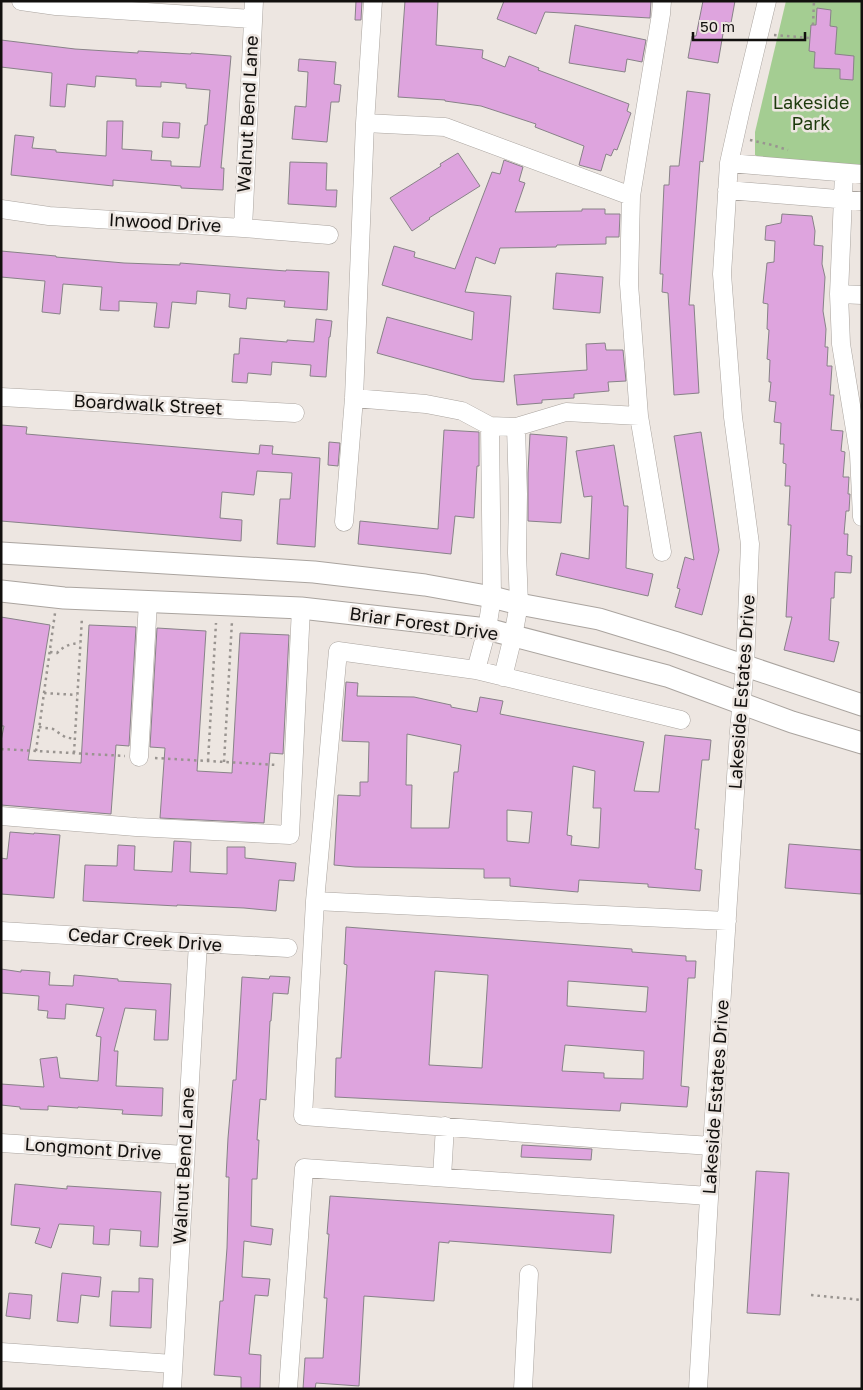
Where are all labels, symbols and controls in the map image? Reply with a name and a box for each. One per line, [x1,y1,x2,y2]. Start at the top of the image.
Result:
scale bar [693,10,806,42]
text: 50 m [700,17,735,35]
street label: Walnut Bend Lane [232,35,262,193]
park label: Lakeside Park [773,91,849,134]
street label: Inwood Drive [108,208,222,236]
street label: Boardwalk Street [73,389,223,419]
street label: Lakeside Estates Drive [723,594,759,790]
street label: Briar Forest Drive [348,602,500,644]
street label: Cedar Creek Drive [67,923,223,955]
street label: Lakeside Estates Drive [697,999,733,1195]
street label: Walnut Bend Lane [168,1087,198,1245]
street label: Longmont Drive [24,1132,162,1164]

